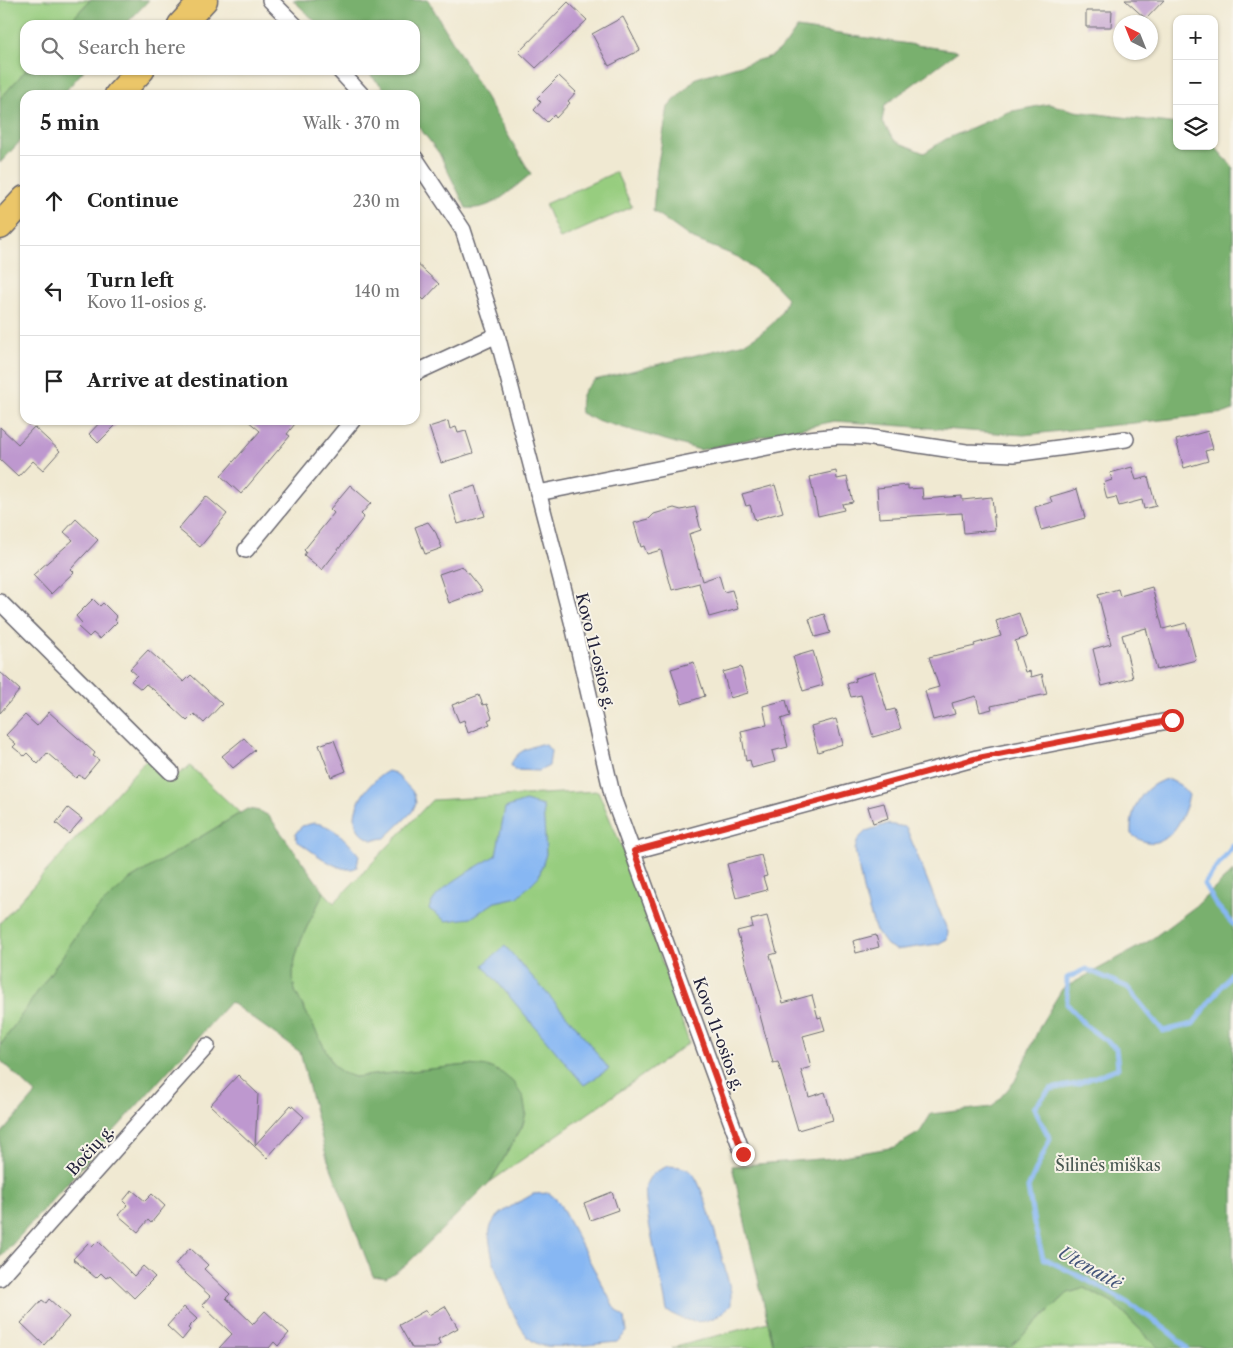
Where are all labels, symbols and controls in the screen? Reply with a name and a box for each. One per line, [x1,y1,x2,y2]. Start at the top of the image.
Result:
north arrow [1113,15,1158,60]
map controls [1173,15,1218,150]
button: + [1173,15,1218,60]
search box [20,20,420,75]
icon: search [38,34,66,62]
text: Search here [78,36,186,59]
button: − [1173,60,1218,105]
button: layers [1173,105,1218,150]
text: 5 min [40,110,100,135]
text: Walk · 370 m [303,113,400,133]
icon: ahead [40,187,68,215]
text: Continue [87,189,179,212]
text: 230 m [353,191,400,211]
text: Turn left [87,269,174,292]
icon: left [40,277,68,305]
text: 140 m [355,281,400,301]
text: Kovo 11-osios g. [87,292,207,312]
icon: arrive [40,367,68,395]
text: Arrive at destination [87,369,288,392]
street label: Kovo 11-osios g. [572,591,620,711]
route start [1161,709,1184,732]
street label: Kovo 11-osios g. [689,974,749,1094]
street label: Bočių g. [62,1121,118,1179]
route end [732,1143,755,1166]
park label: Šilinės miškas [1055,1154,1161,1175]
water label: Utenaitė [1054,1241,1127,1295]

